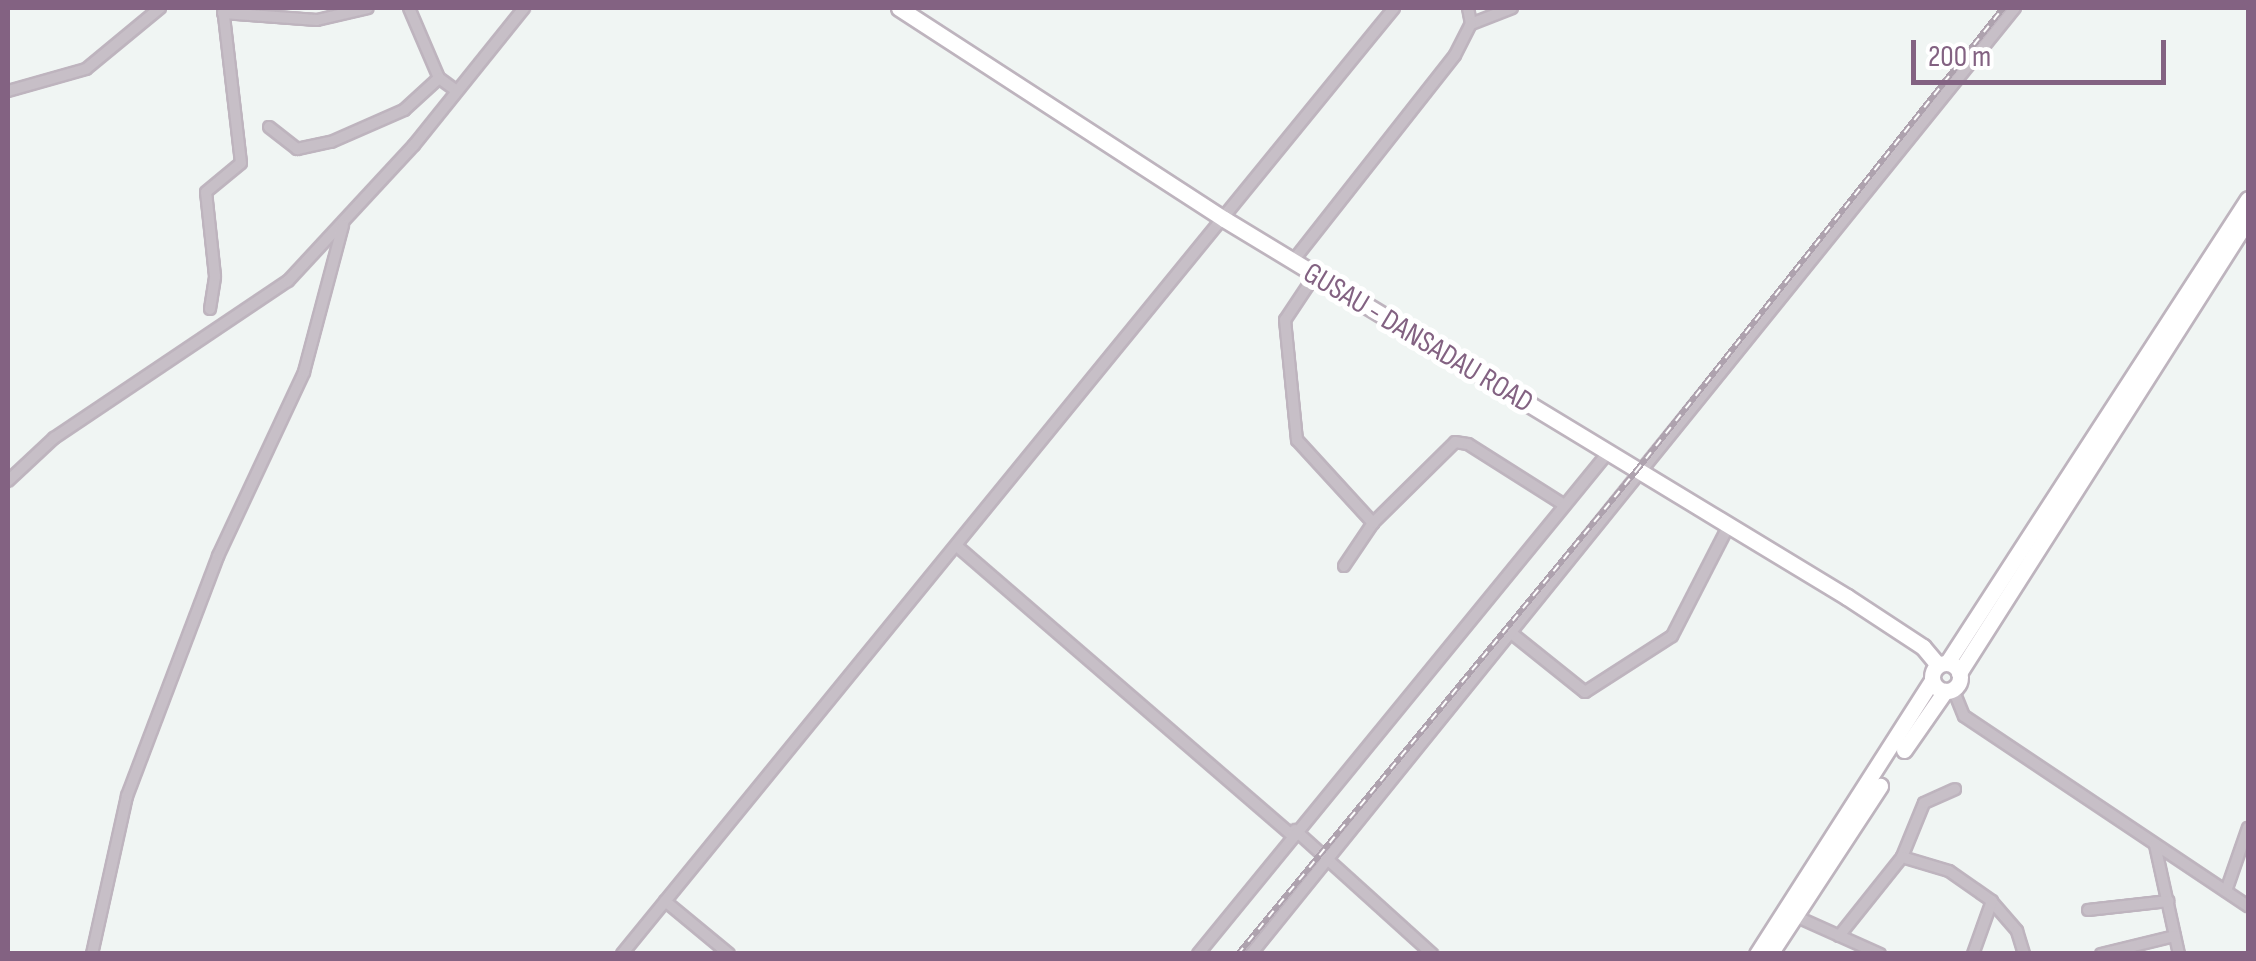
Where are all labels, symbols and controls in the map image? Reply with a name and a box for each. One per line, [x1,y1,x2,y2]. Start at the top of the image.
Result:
scale bar [1916,20,2171,82]
text: 200 m [1928,39,1991,75]
street label: GUSAU - DANSADAU ROAD [1297,255,1539,421]

